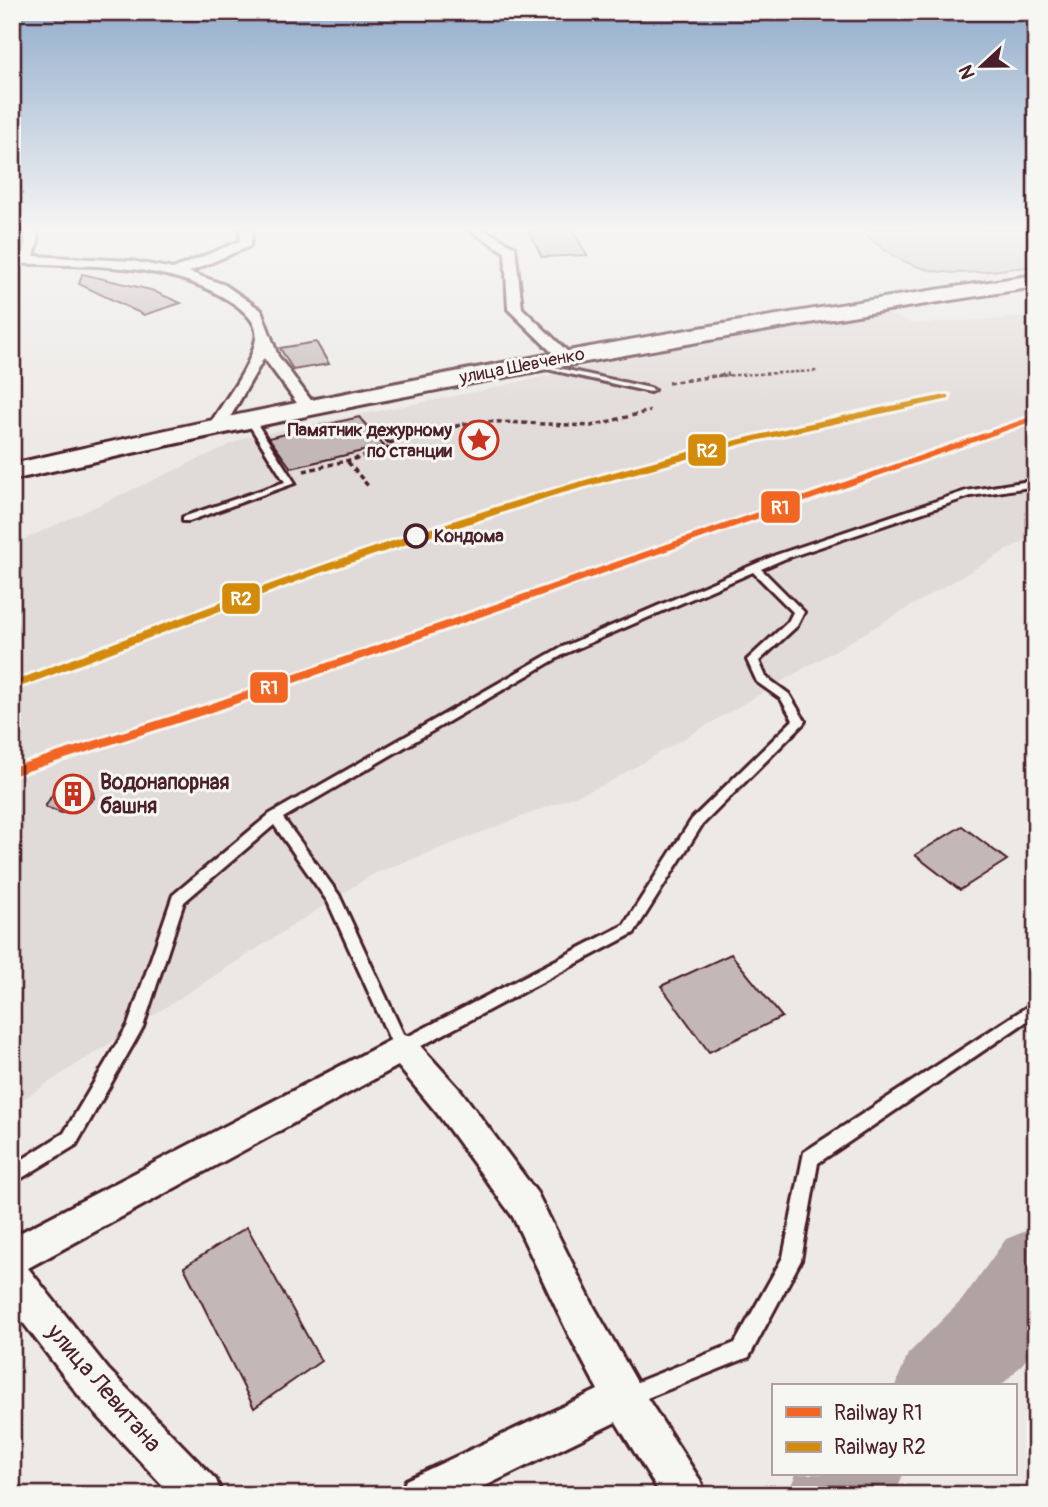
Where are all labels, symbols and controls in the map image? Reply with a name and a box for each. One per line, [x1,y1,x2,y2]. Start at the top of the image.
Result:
north arrow [946,32,1016,102]
text: N [954,61,981,82]
street label: улица Шевченко [456,343,587,390]
place label: Памятник дежурному по станции [288,419,452,463]
place icon: Памятник дежурному по станции [458,419,500,461]
line badge: R2 [687,433,727,467]
text: R2 [696,439,718,463]
line badge: R1 [760,490,801,524]
text: R1 [771,496,789,520]
marker: Кондома [404,524,428,548]
place label: Кондома [434,525,504,548]
line badge: R2 [221,582,261,615]
text: R2 [230,587,252,611]
line badge: R1 [249,671,289,704]
text: R1 [260,676,278,700]
place label: Водонапорная башня [100,769,229,820]
building icon: Водонапорная башня [52,773,94,815]
street label: улица Левитана [40,1317,167,1458]
legend [772,1384,1016,1476]
text: Railway R1 [834,1400,923,1427]
text: Railway R2 [834,1434,926,1461]

